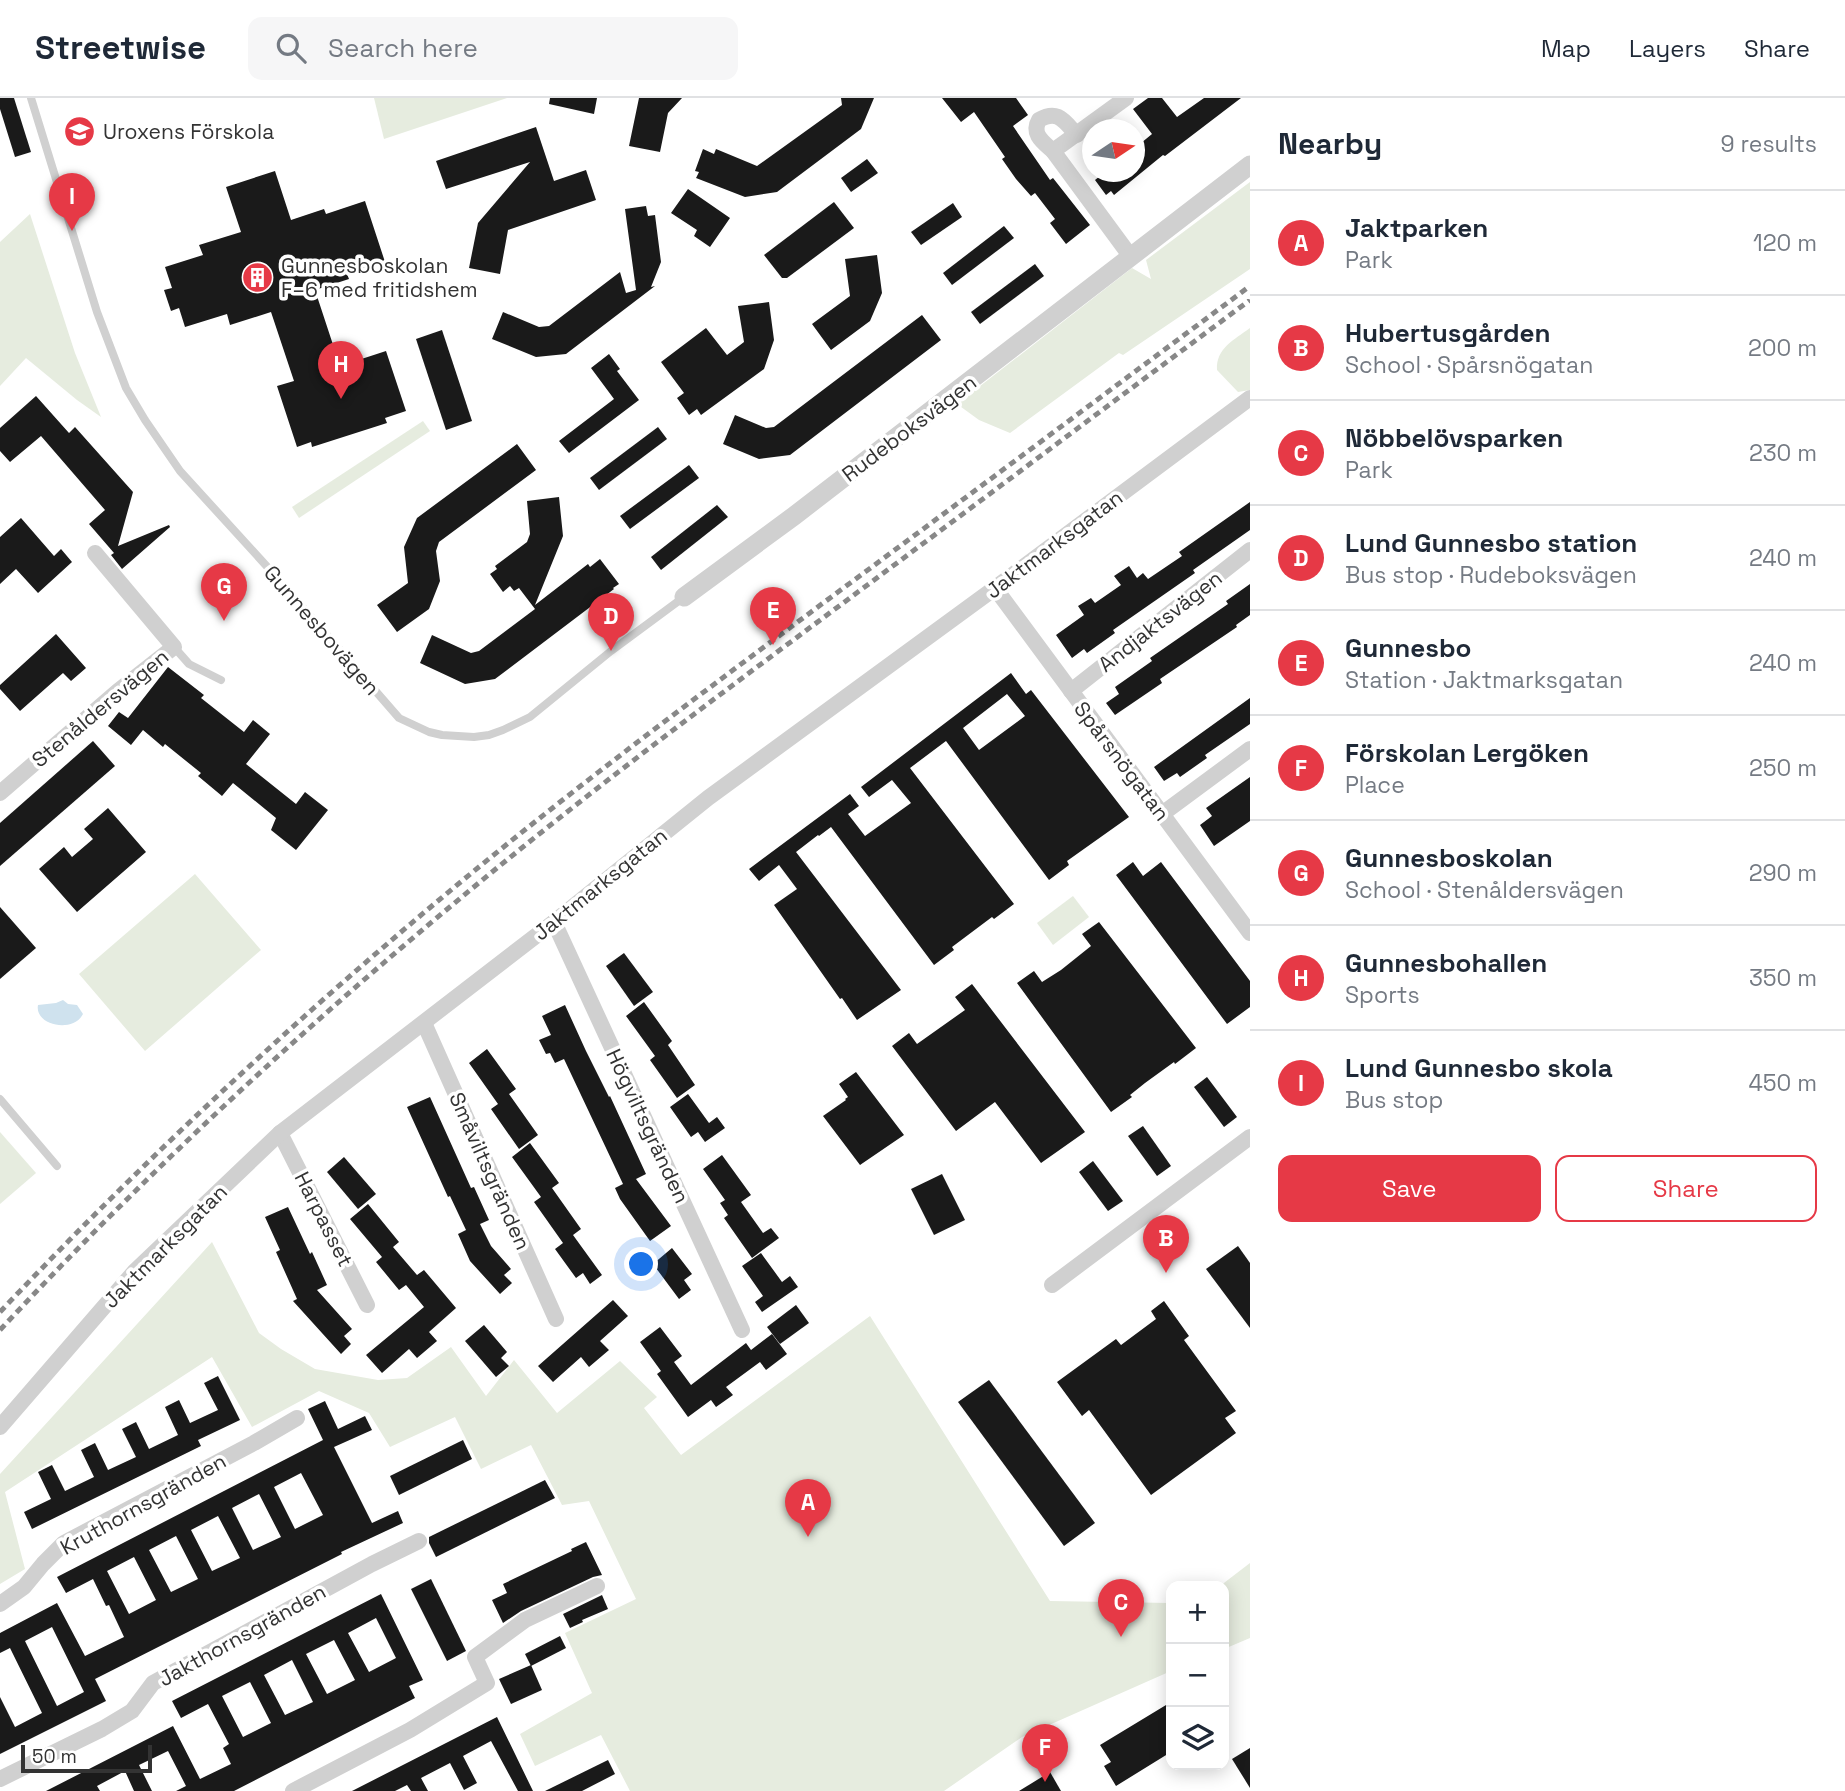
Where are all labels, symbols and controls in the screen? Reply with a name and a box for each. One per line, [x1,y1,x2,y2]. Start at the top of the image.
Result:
search box [248,17,738,80]
text: Streetwise [35,27,206,69]
icon: search [272,29,310,67]
text: Search here [328,31,478,65]
text: Map [1541,33,1591,64]
text: Layers [1629,33,1706,64]
text: Share [1744,33,1810,64]
school or university icon: Uroxens Förskola [63,114,97,148]
place label: Uroxens Förskola [103,118,274,145]
north arrow [1082,119,1145,182]
text: Nearby [1278,124,1382,163]
text: 9 results [1721,129,1817,159]
pin: I [49,173,95,231]
text: Jaktparken [1345,211,1488,245]
text: A [1294,228,1308,258]
text: 120 m [1753,228,1817,258]
text: Park [1345,245,1393,275]
place label: Gunnesboskolan F–6 med fritidshem [281,252,478,303]
building icon: Gunnesboskolan F–6 med fritidshem [241,260,275,294]
text: Hubertusgården [1345,316,1551,350]
text: B [1293,333,1309,363]
text: 200 m [1748,333,1817,363]
pin: H [318,341,364,399]
text: School · Spårsnögatan [1345,350,1593,380]
street label: Rudeboksvägen [836,369,982,487]
text: Nöbbelövsparken [1345,421,1563,455]
text: C [1294,438,1308,468]
text: 230 m [1749,438,1817,468]
text: Park [1345,455,1393,485]
street label: Jaktmarksgatan [980,484,1128,604]
text: Lund Gunnesbo station [1345,526,1637,560]
text: D [1293,543,1309,573]
text: 240 m [1749,543,1817,573]
street label: Gunnesbovägen [258,559,386,701]
text: Bus stop · Rudeboksvägen [1345,560,1637,590]
pin: G [201,563,247,621]
street label: Andjaktsvägen [1093,564,1227,678]
pin: E [750,587,796,645]
pin: D [588,593,634,651]
text: Gunnesbo [1345,631,1471,665]
street label: Stenåldersvägen [26,643,174,773]
text: E [1295,648,1307,678]
text: 240 m [1749,648,1817,678]
text: Station · Jaktmarksgatan [1345,665,1623,695]
street label: Spårsnögatan [1068,696,1176,826]
text: Förskolan Lergöken [1345,736,1589,770]
text: F [1295,753,1307,783]
text: 250 m [1749,753,1817,783]
text: Place [1345,770,1405,800]
street label: Jaktmarksgatan [528,822,672,946]
text: Gunnesboskolan [1345,841,1553,875]
text: G [1293,858,1309,888]
text: 290 m [1749,858,1817,888]
text: School · Stenåldersvägen [1345,875,1624,905]
text: Gunnesbohallen [1345,946,1547,980]
text: H [1293,963,1309,993]
text: 350 m [1749,963,1817,993]
text: Sports [1345,980,1420,1010]
street label: Högviltsgränden [600,1044,696,1208]
text: Lund Gunnesbo skola [1345,1051,1613,1085]
text: I [1298,1068,1304,1098]
text: 450 m [1748,1068,1817,1098]
text: Bus stop [1345,1085,1443,1115]
street label: Småviltsgränden [443,1088,537,1254]
button: Save [1278,1155,1541,1222]
button: Share [1555,1155,1817,1222]
street label: Harpasset [289,1167,359,1271]
street label: Jaktmarksgatan [97,1178,233,1314]
pin: B [1143,1215,1189,1273]
your location [624,1247,658,1281]
street label: Kruthornsgränden [55,1447,231,1561]
pin: A [785,1479,831,1537]
street label: Jakthornsgränden [153,1578,331,1692]
pin: C [1098,1579,1144,1637]
map controls [1166,1581,1229,1770]
button: + [1166,1581,1229,1644]
button: − [1166,1644,1229,1707]
button: layers [1166,1707,1229,1770]
pin: F [1022,1724,1068,1782]
scale bar [21,1742,152,1774]
text: 50 m [32,1744,77,1769]

